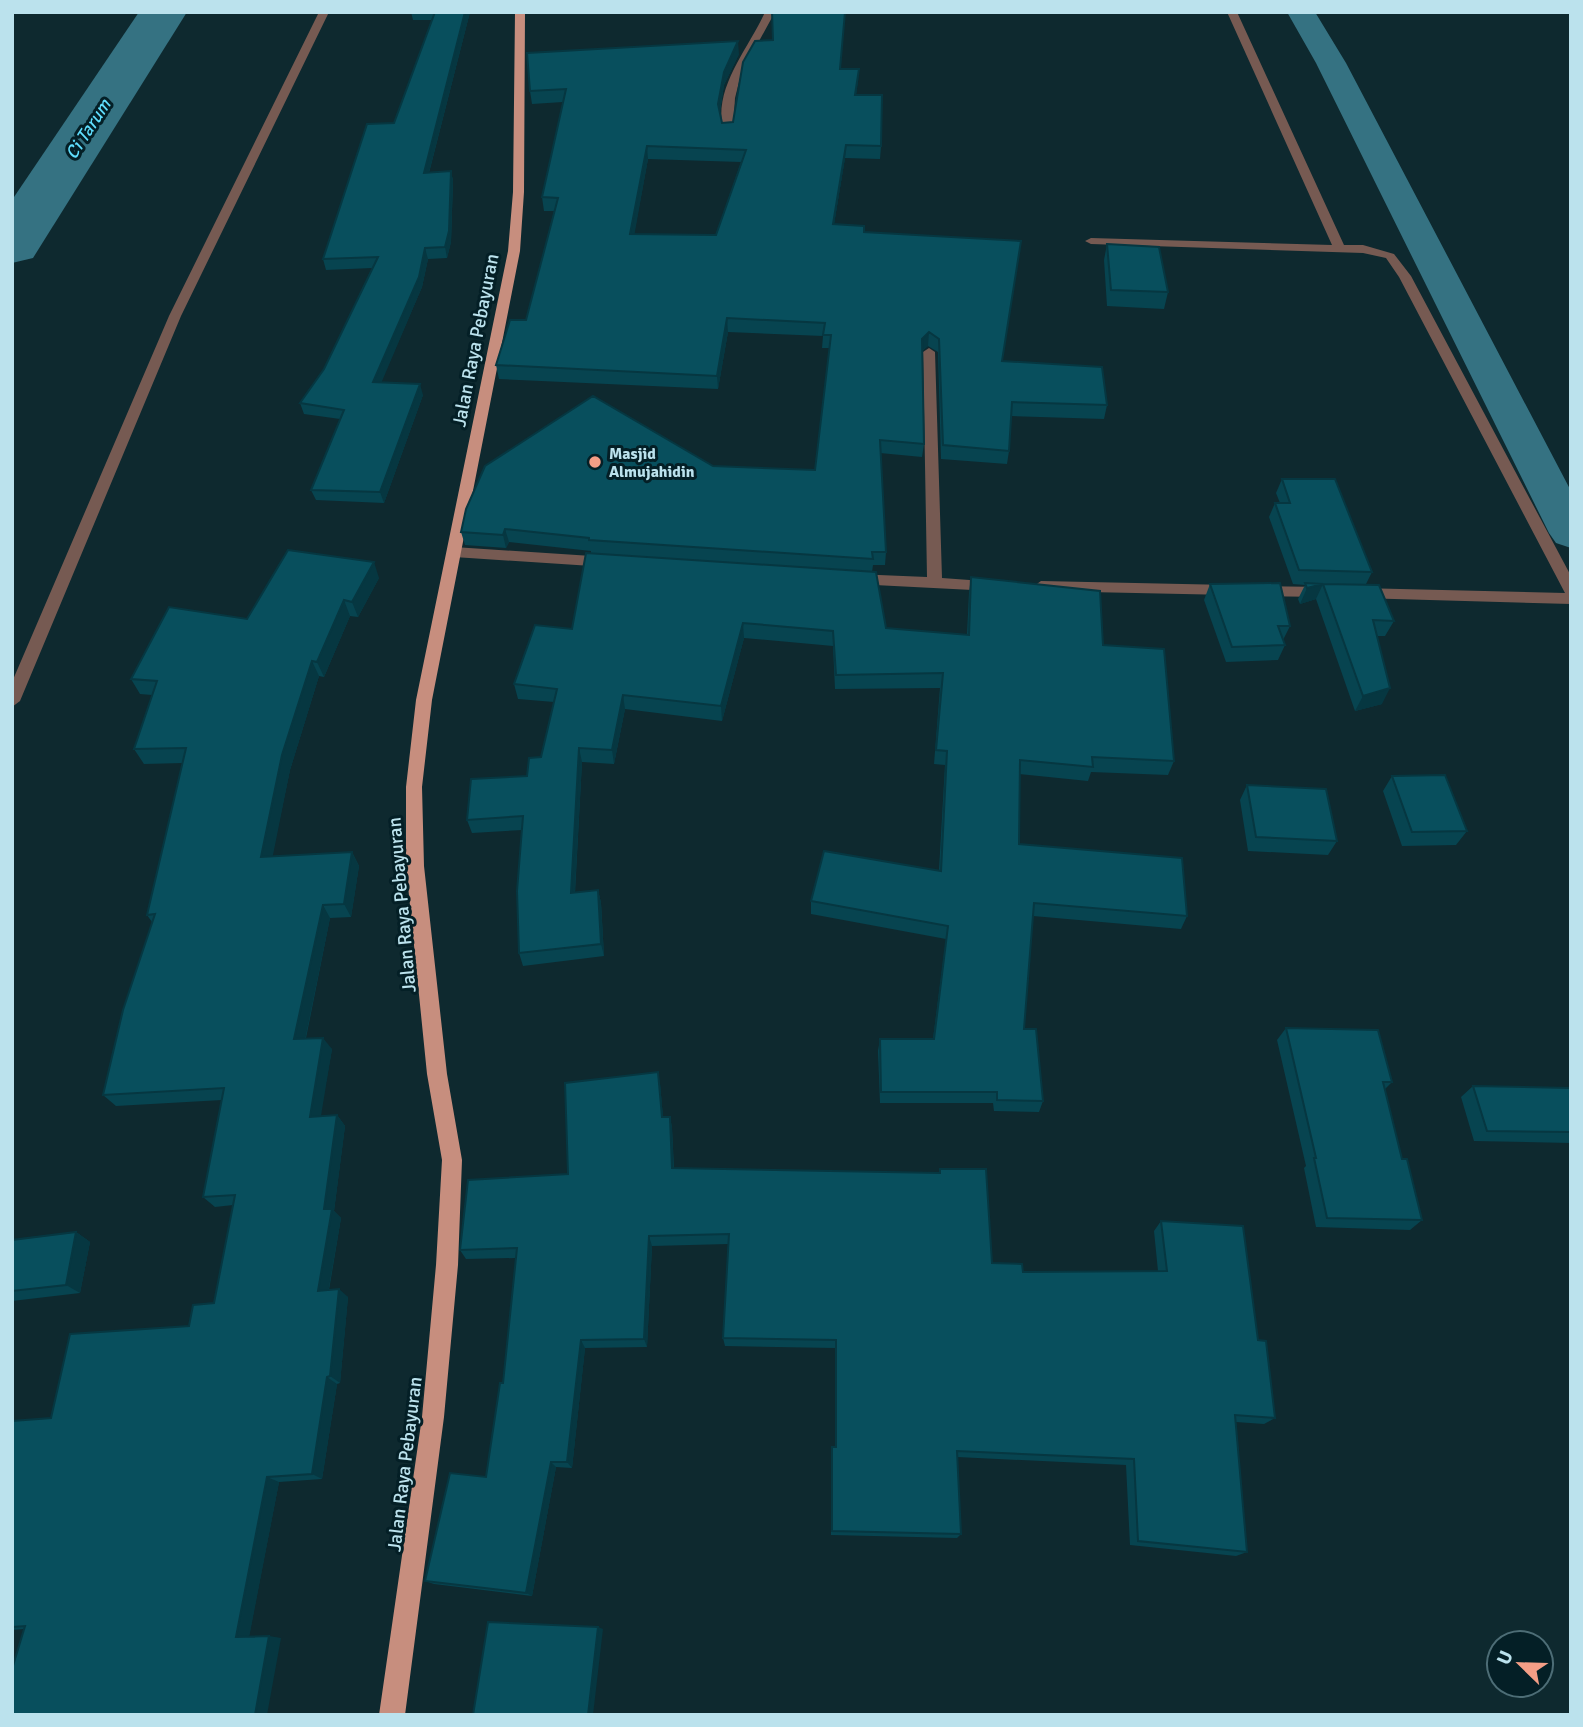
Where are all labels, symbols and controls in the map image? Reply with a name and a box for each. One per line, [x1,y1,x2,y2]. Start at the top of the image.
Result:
water label: Ci Tarum [60,94,116,163]
street label: Jalan Raya Pebayuran [447,252,505,429]
place label: Masjid Almujahidin [609,444,695,482]
marker: Masjid Almujahidin [587,454,603,470]
street label: Jalan Raya Pebayuran [382,816,422,994]
street label: Jalan Raya Pebayuran [382,1375,428,1553]
north arrow [1485,1629,1555,1699]
text: U [1492,1647,1519,1668]

